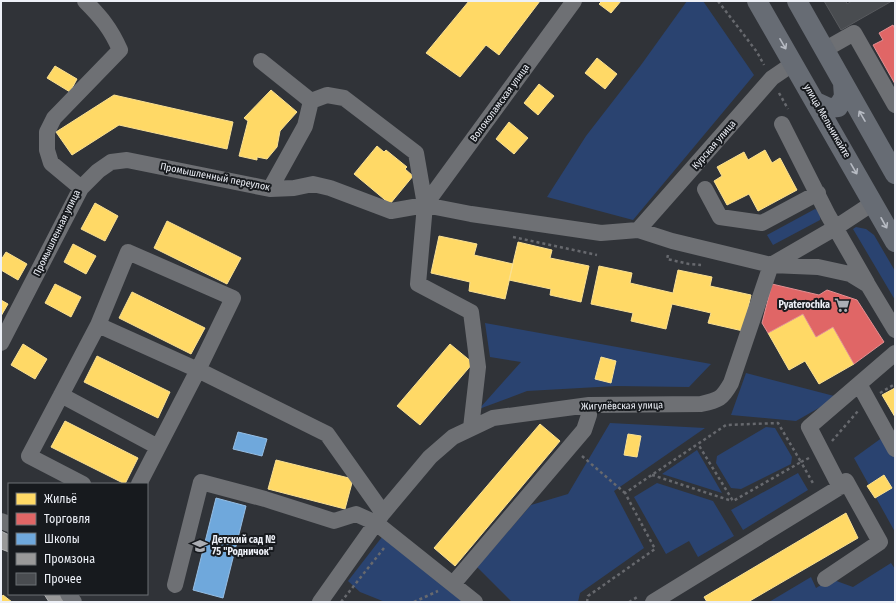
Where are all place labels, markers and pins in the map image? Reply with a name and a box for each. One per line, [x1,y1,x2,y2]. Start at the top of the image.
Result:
supermarket icon: Pyaterochka [833,296,851,314]
place label: Pyaterochka [778,299,830,311]
place label: Детский сад № 75 "Родничок" [211,534,275,558]
school or university icon: Детский сад № 75 "Родничок" [191,537,209,555]

